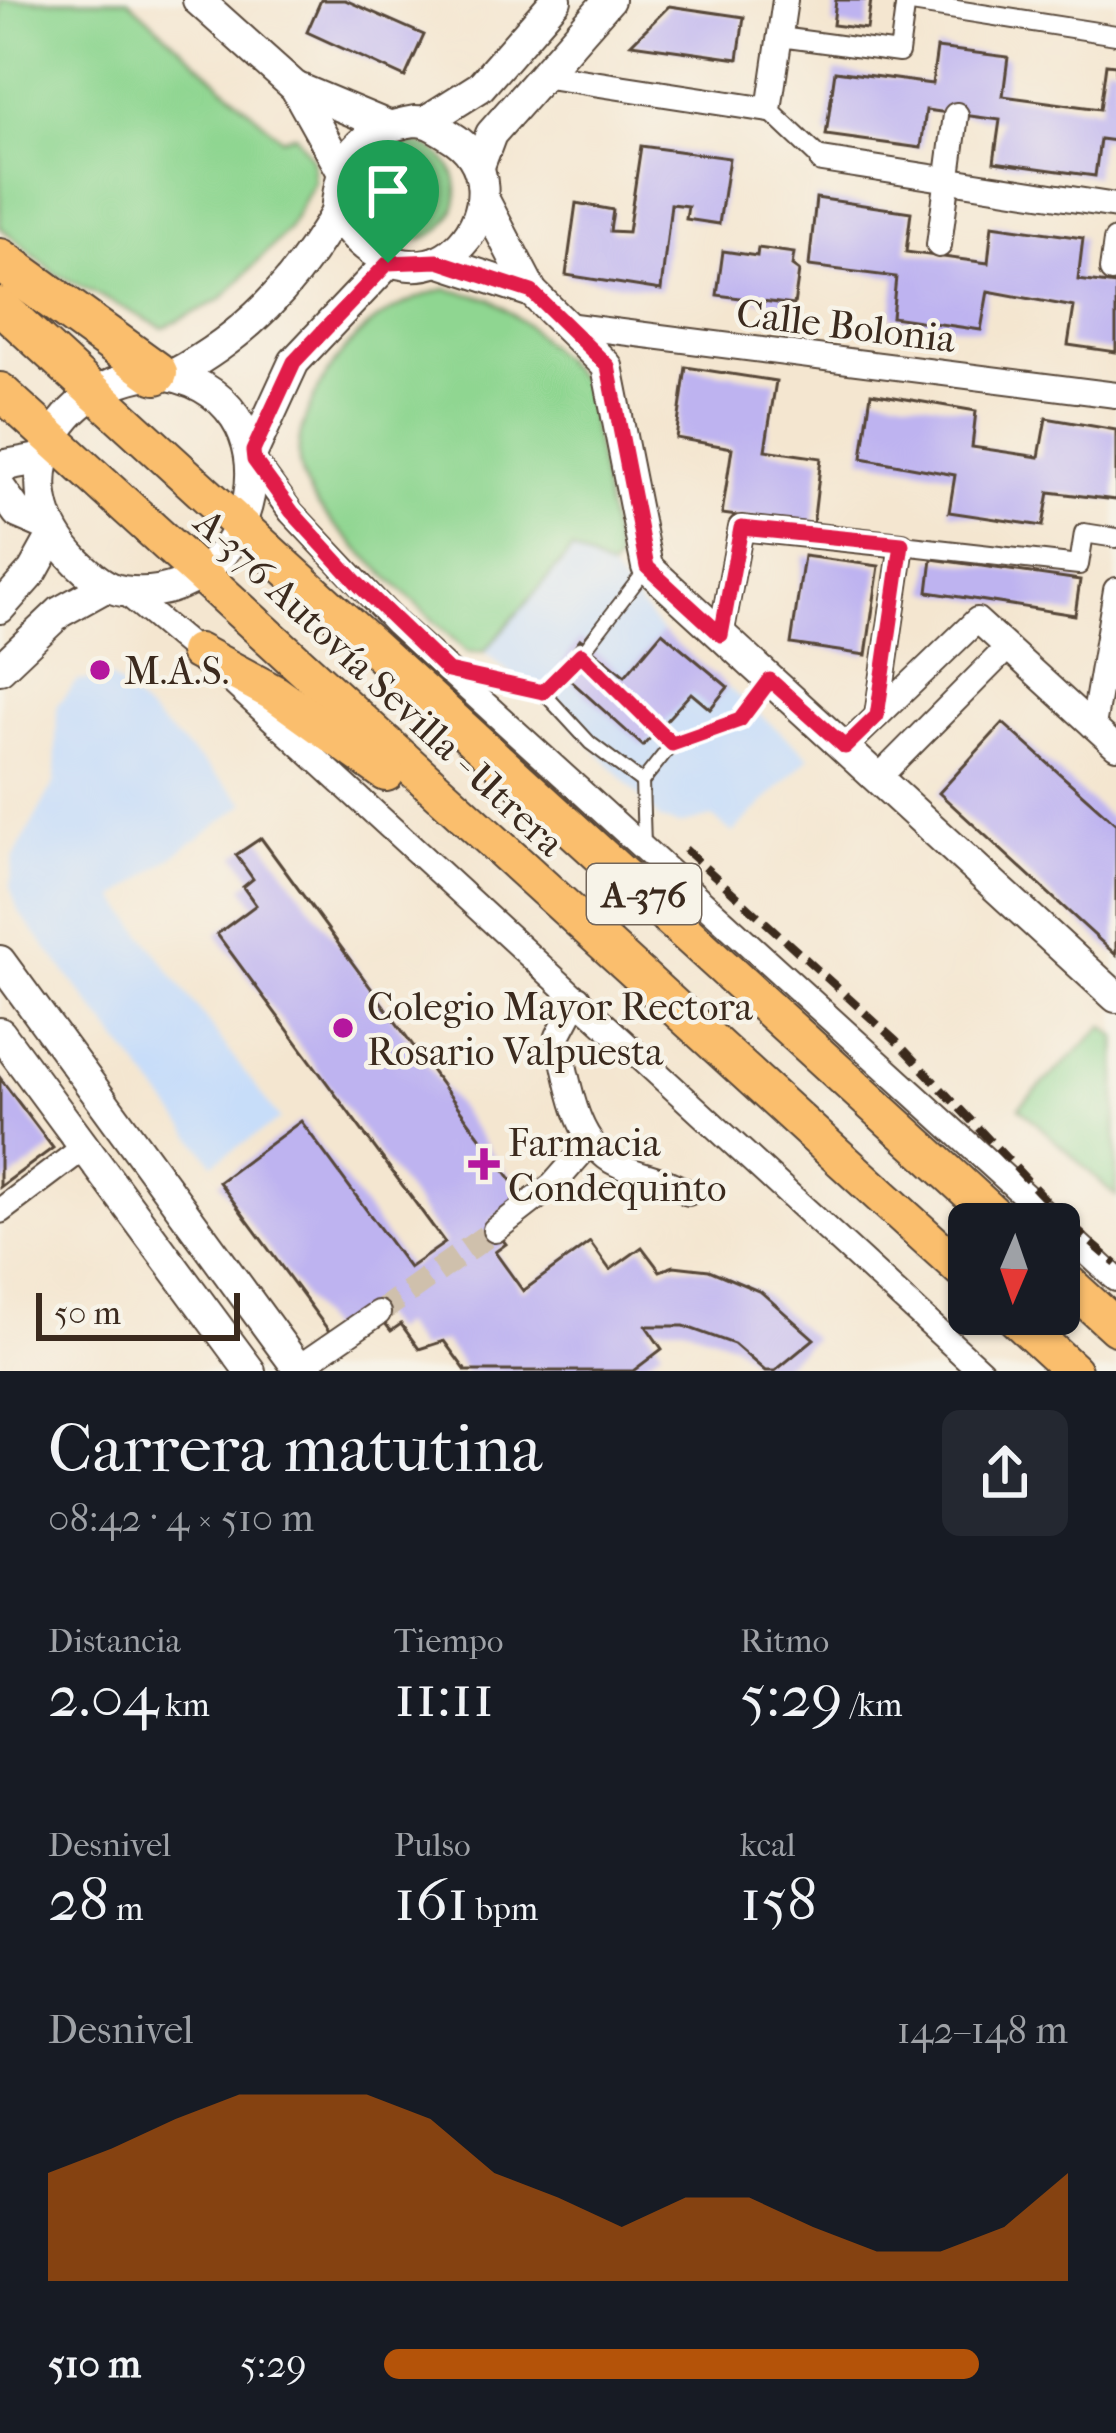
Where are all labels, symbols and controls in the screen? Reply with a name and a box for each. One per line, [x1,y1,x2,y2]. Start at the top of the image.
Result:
pin [337,140,439,263]
icon: arrive [355,158,421,224]
street label: Calle Bolonia [734,290,959,362]
street label: A-376 Autovía Sevilla - Utrera [184,498,574,867]
place label: M.A.S. [124,648,229,694]
marker: M.A.S. [87,657,113,683]
road number: A-376 [587,864,701,924]
place label: Colegio Mayor Rectora Rosario Valpuesta [367,984,754,1075]
marker: Colegio Mayor Rectora Rosario Valpuesta [330,1015,356,1041]
place label: Farmacia Condequinto [508,1120,727,1211]
marker: Farmacia Condequinto [471,1151,497,1177]
north arrow [948,1203,1080,1335]
map controls [948,1203,1080,1335]
scale bar [36,1287,240,1340]
text: 50 m [54,1294,121,1333]
button: share [942,1410,1068,1536]
text: Carrera matutina [48,1411,542,1488]
text: 08:42 · 4 × 510 m [48,1495,314,1541]
text: Distancia [48,1622,181,1661]
text: Tiempo [394,1622,504,1661]
text: Ritmo [740,1622,829,1661]
text: 2.04 [48,1661,158,1732]
text: 11:11 [394,1661,494,1732]
text: 5:29 [740,1661,843,1732]
text: km [158,1686,210,1725]
text: /km [843,1686,902,1725]
text: Desnivel [48,1826,171,1865]
text: Pulso [394,1826,471,1865]
text: kcal [740,1826,796,1865]
text: 28 [48,1865,109,1936]
text: 161 [394,1865,469,1936]
text: 158 [740,1865,817,1936]
text: m [109,1890,144,1929]
text: bpm [469,1890,538,1929]
text: Desnivel [48,2007,194,2053]
text: 142–148 m [897,2007,1068,2053]
text: 510 m [48,2341,141,2387]
text: 5:29 [240,2341,307,2387]

